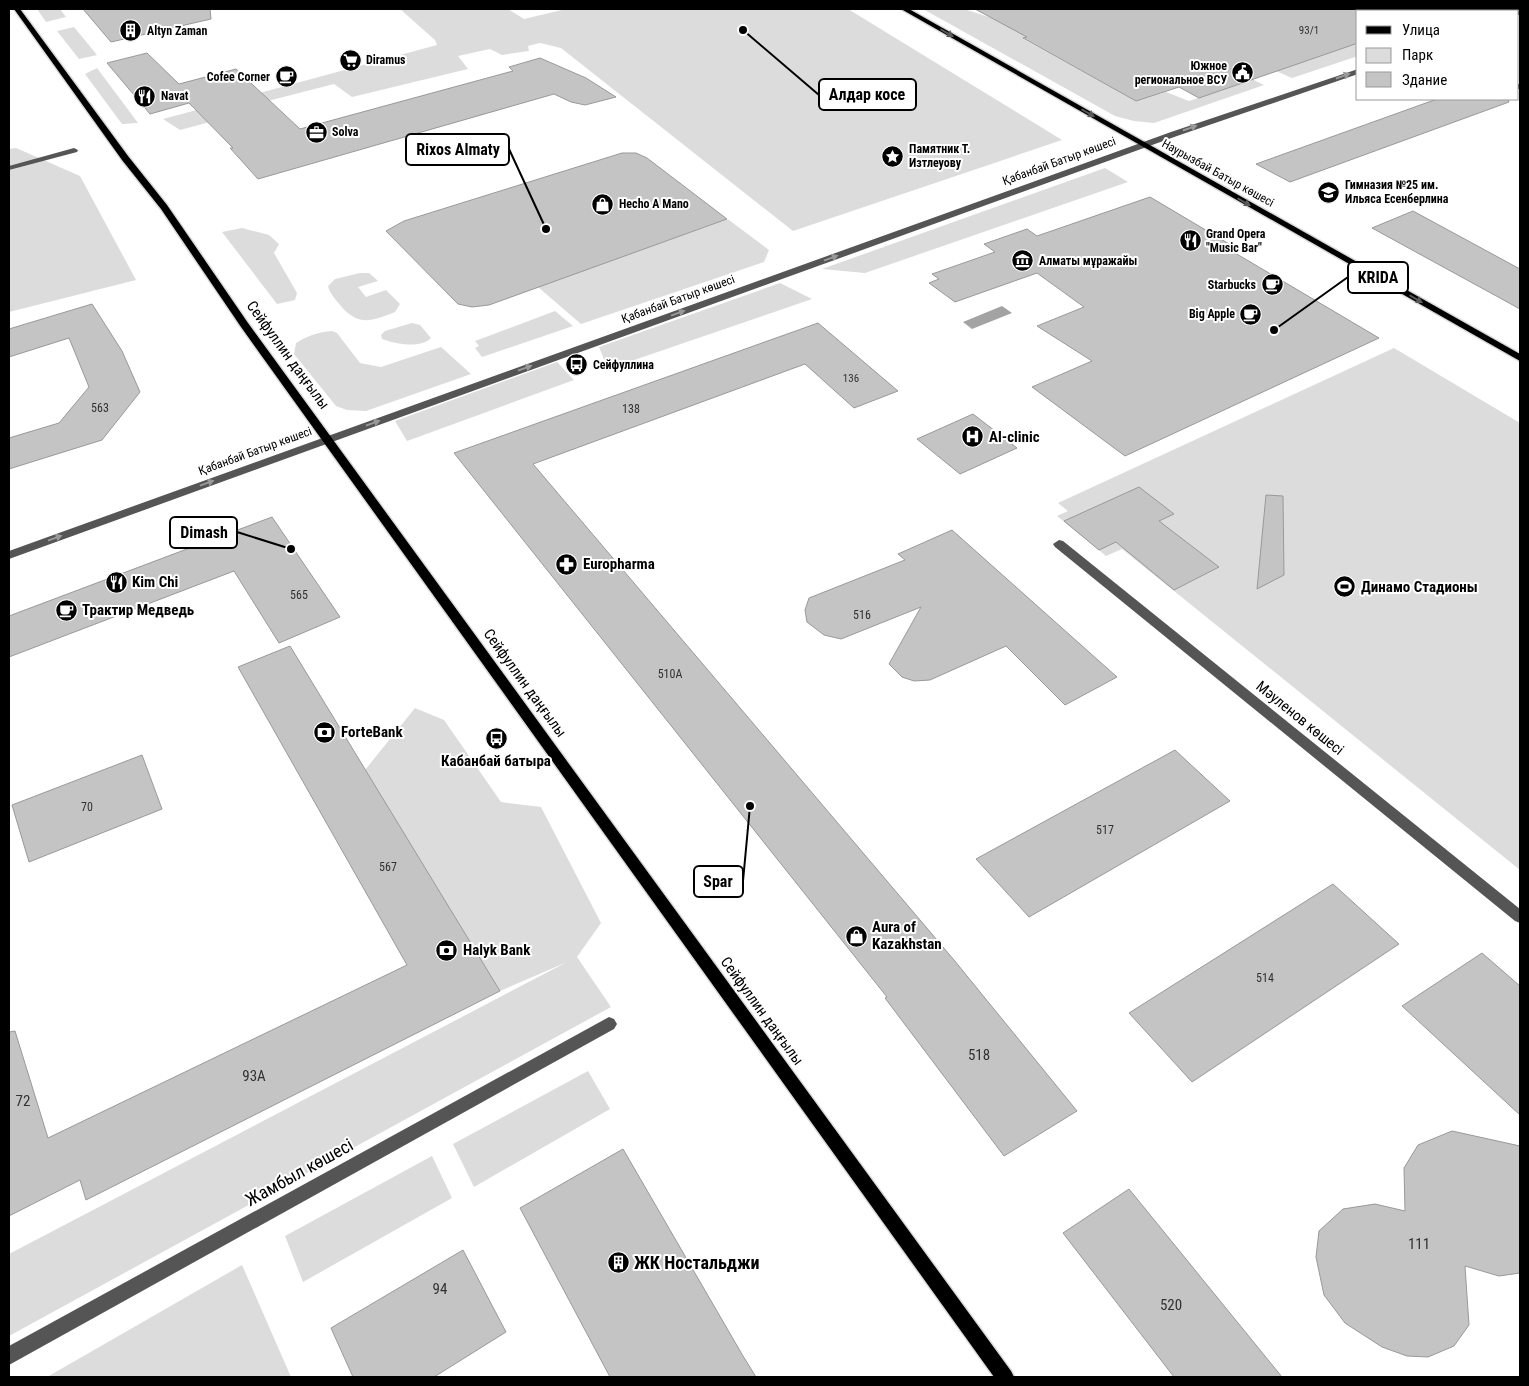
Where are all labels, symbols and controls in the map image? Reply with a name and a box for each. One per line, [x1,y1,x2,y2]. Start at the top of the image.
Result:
legend [1356,10,1519,100]
building icon: Altyn Zaman [119,19,143,43]
text: Улица [1402,21,1440,39]
place label: Altyn Zaman [147,24,207,38]
house number: 93/1 [1299,24,1319,37]
one-way arrow [939,29,954,37]
text: Парк [1402,46,1433,64]
supermarket icon: Diramus [338,48,362,72]
place label: Diramus [366,53,406,67]
place label: Южное региональное ВСУ [1135,59,1227,87]
public building icon: Южное региональное ВСУ [1231,61,1255,85]
cafe icon: Cofee Corner [274,65,298,89]
place label: Cofee Corner [207,70,270,84]
text: Здание [1402,71,1447,89]
one-way arrow [1336,72,1351,79]
callout: Алдар косе [819,79,916,110]
restaurant icon: Navat [133,84,157,108]
text: Алдар косе [829,85,906,104]
place label: Navat [161,89,189,103]
one-way arrow [1081,109,1094,118]
office icon: Solva [304,120,328,144]
one-way arrow [1182,124,1197,132]
place label: Solva [332,125,359,139]
callout: Rixos Almaty [406,134,509,165]
street label: Қабанбай Батыр көшесі [1000,134,1118,188]
street label: Наурызбай Батыр көшесі [1159,136,1277,210]
text: Rixos Almaty [416,140,500,159]
place label: Памятник Т. Изтлеуову [909,142,970,170]
place icon: Памятник Т. Изтлеуову [881,144,905,168]
place label: Гимназия №25 им. Ильяса Есенберлина [1345,178,1449,206]
school or university icon: Гимназия №25 им. Ильяса Есенберлина [1317,180,1341,204]
shop icon: Hecho A Mano [591,192,615,216]
place label: Hecho A Mano [619,197,689,211]
one-way arrow [1237,198,1252,206]
place label: Grand Opera "Music Bar" [1206,227,1266,255]
restaurant icon: Grand Opera "Music Bar" [1178,229,1202,253]
museum icon: Алматы мұражайы [1011,249,1035,273]
one-way arrow [824,254,839,262]
place label: Алматы мұражайы [1039,254,1137,268]
callout: KRIDA [1348,262,1408,293]
text: KRIDA [1358,268,1399,287]
street label: Қабанбай Батыр көшесі [619,272,737,326]
cafe icon: Starbucks [1260,273,1284,297]
place label: Starbucks [1208,278,1257,292]
one-way arrow [1410,295,1423,304]
street label: Сейфуллин даңғылы [243,297,333,413]
cafe icon: Big Apple [1239,302,1263,326]
place label: Big Apple [1189,307,1235,321]
one-way arrow [671,309,686,316]
bus stop icon: Сейфуллина [565,353,589,377]
place label: Сейфуллина [593,358,654,372]
one-way arrow [518,364,533,371]
house number: 136 [843,372,859,385]
house number: 563 [91,401,109,415]
house number: 138 [622,402,640,416]
one-way arrow [365,419,380,426]
street label: Қабанбай Батыр көшесі [196,424,314,478]
hospital icon: Al-clinic [961,425,985,449]
place label: Al-clinic [989,428,1040,446]
one-way arrow [200,479,215,486]
callout: Dimash [170,517,237,548]
text: Dimash [180,523,228,542]
one-way arrow [47,534,62,541]
pharmacy icon: Europharma [555,552,579,576]
place label: Europharma [583,555,655,573]
restaurant icon: Kim Chi [104,570,128,594]
place label: Kim Chi [132,573,178,591]
sports icon: Динамо Стадионы [1333,575,1357,599]
place label: Динамо Стадионы [1361,578,1478,596]
house number: 565 [290,588,308,602]
cafe icon: Трактир Медведь [54,598,78,622]
place label: Трактир Медведь [82,601,195,619]
house number: 516 [853,608,871,622]
street label: Сейфуллин даңғылы [480,625,570,741]
house number: 510А [658,667,682,681]
street label: Мәуленов көшесі [1253,677,1347,759]
bank icon: ForteBank [313,720,337,744]
place label: ForteBank [341,723,403,741]
bus stop icon: Кабанбай батыра [484,726,508,750]
place label: Кабанбай батыра [441,752,551,770]
house number: 70 [81,800,93,814]
house number: 517 [1096,823,1114,837]
house number: 567 [379,860,397,874]
callout: Spar [694,866,743,897]
text: Spar [703,872,733,891]
place label: Aura of Kazakhstan [872,918,942,953]
shop icon: Aura of Kazakhstan [844,924,868,948]
bank icon: Halyk Bank [435,938,459,962]
place label: Halyk Bank [463,941,531,959]
street label: Сейфуллин даңғылы [717,953,807,1069]
house number: 514 [1256,971,1274,985]
house number: 518 [968,1046,990,1064]
house number: 93А [242,1067,266,1085]
house number: 72 [16,1092,30,1110]
street label: Жамбыл көшесі [242,1134,356,1210]
house number: 111 [1408,1235,1430,1253]
building icon: ЖК Ностальджи [606,1250,630,1274]
place label: ЖК Ностальджи [634,1252,760,1273]
house number: 94 [433,1280,447,1298]
house number: 520 [1160,1296,1182,1314]

